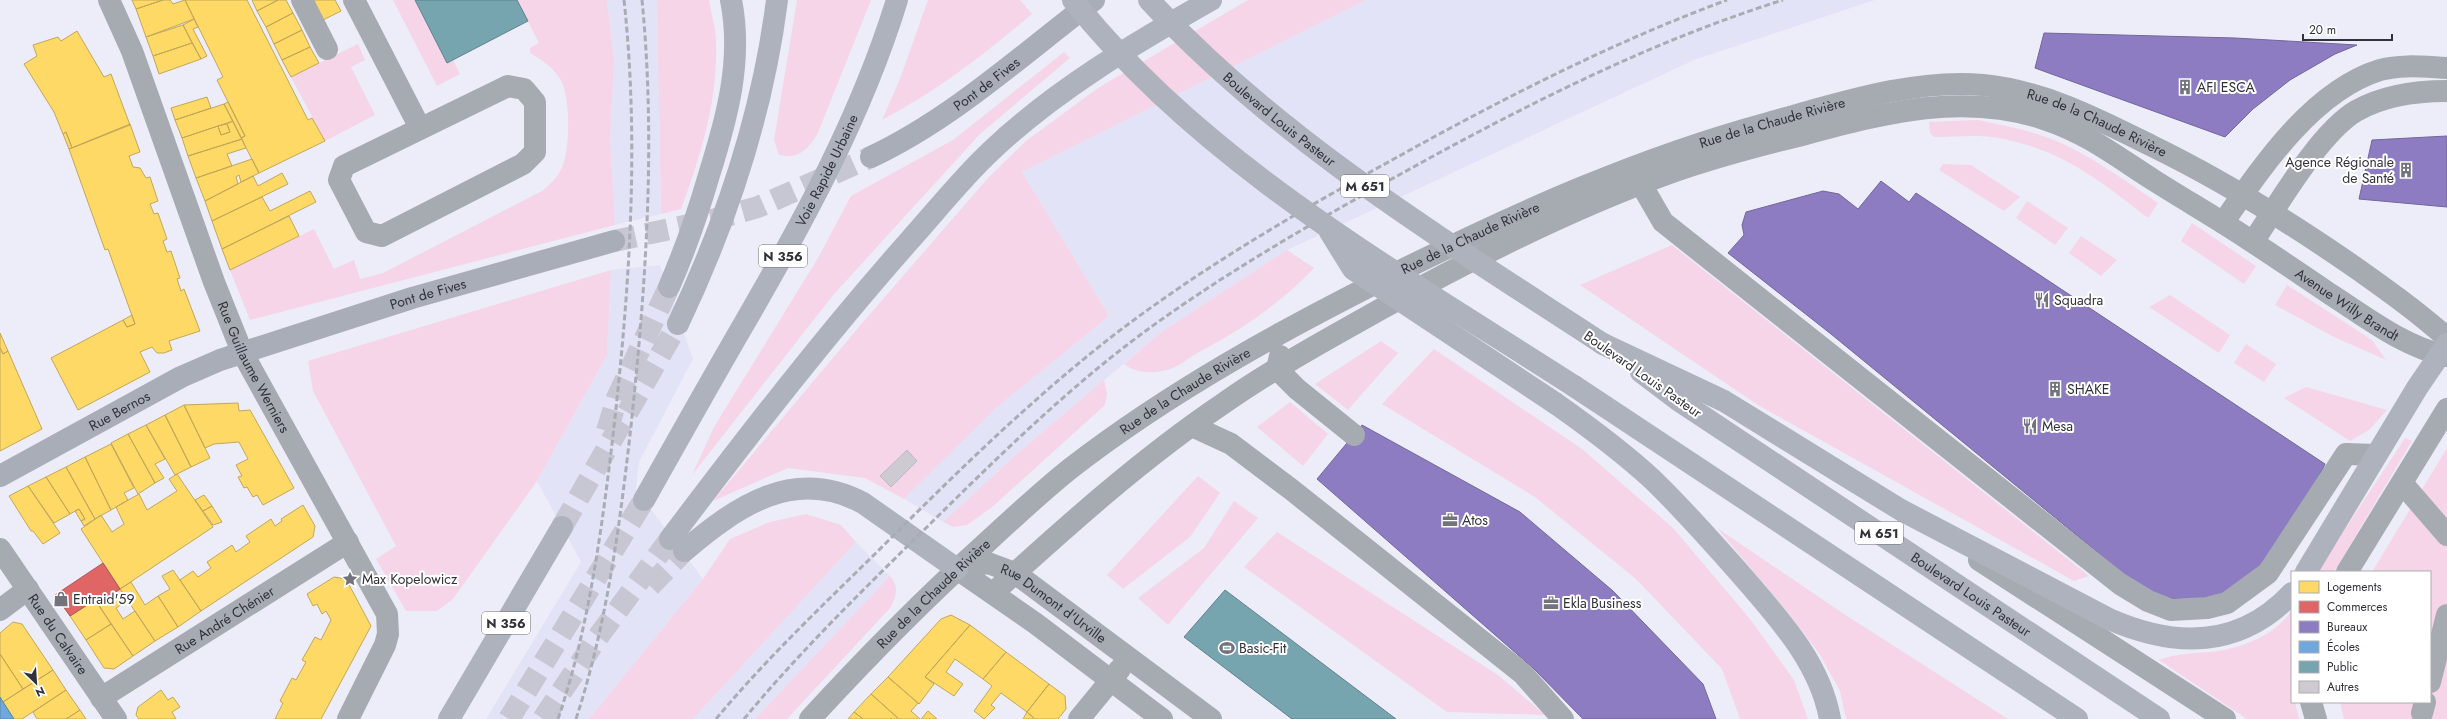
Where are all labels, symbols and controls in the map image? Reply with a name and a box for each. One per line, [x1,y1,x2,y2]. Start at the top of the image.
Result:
scale bar [2303,16,2392,42]
text: 20 m [2309,21,2336,39]
street label: Pont de Fives [949,52,1024,116]
street label: Boulevard Louis Pasteur [1219,67,1340,171]
place label: AFI ESCA [2197,77,2256,97]
building icon: AFI ESCA [2176,78,2194,96]
street label: Rue de la Chaude Rivière [2025,84,2170,162]
street label: Rue de la Chaude Rivière [1697,92,1847,153]
street label: Voie Rapide Urbaine [790,111,863,230]
place label: Agence Régionale de Santé [2285,152,2394,188]
building icon: Agence Régionale de Santé [2397,161,2415,179]
road number: M 651 [1341,175,1389,197]
street label: Rue de la Chaude Rivière [1397,197,1543,279]
road number: N 356 [759,245,807,267]
street label: Avenue Willy Brandt [2291,263,2403,346]
street label: Pont de Fives [387,273,469,315]
place label: Squadra [2054,290,2103,310]
restaurant icon: Squadra [2033,291,2051,309]
street label: Rue Guillaume Werniers [213,298,295,437]
street label: Boulevard Louis Pasteur [1580,326,1706,422]
street label: Rue de la Chaude Rivière [1115,342,1254,439]
place label: SHAKE [2067,379,2110,399]
building icon: SHAKE [2046,380,2064,398]
street label: Rue Bernos [85,386,154,436]
place label: Mesa [2042,416,2073,436]
restaurant icon: Mesa [2021,417,2039,435]
place label: Atos [1462,510,1488,530]
office icon: Atos [1441,511,1459,529]
road number: M 651 [1855,522,1903,544]
street label: Rue de la Chaude Rivière [872,534,995,653]
street label: Boulevard Louis Pasteur [1907,547,2035,642]
street label: Rue Dumont d'Urville [998,559,1111,648]
place label: Max Kopelowicz [362,569,458,589]
place icon: Max Kopelowicz [341,570,359,588]
legend [2291,571,2431,703]
text: Logements [2327,578,2382,596]
street label: Rue André Chénier [171,581,278,659]
place label: Entraid'59 [73,589,135,609]
street label: Rue du Calvaire [23,590,93,679]
shop icon: Entraid'59 [52,590,70,608]
place label: Ekla Business [1563,593,1642,613]
office icon: Ekla Business [1542,594,1560,612]
text: Commerces [2327,598,2388,616]
road number: N 356 [482,612,530,634]
text: Bureaux [2327,618,2368,636]
place label: Basic-Fit [1239,638,1287,658]
text: Écoles [2327,638,2360,656]
sports icon: Basic-Fit [1218,639,1236,657]
text: Public [2327,658,2358,676]
north arrow [16,663,56,703]
text: Autres [2327,678,2359,696]
text: N [33,683,48,701]

